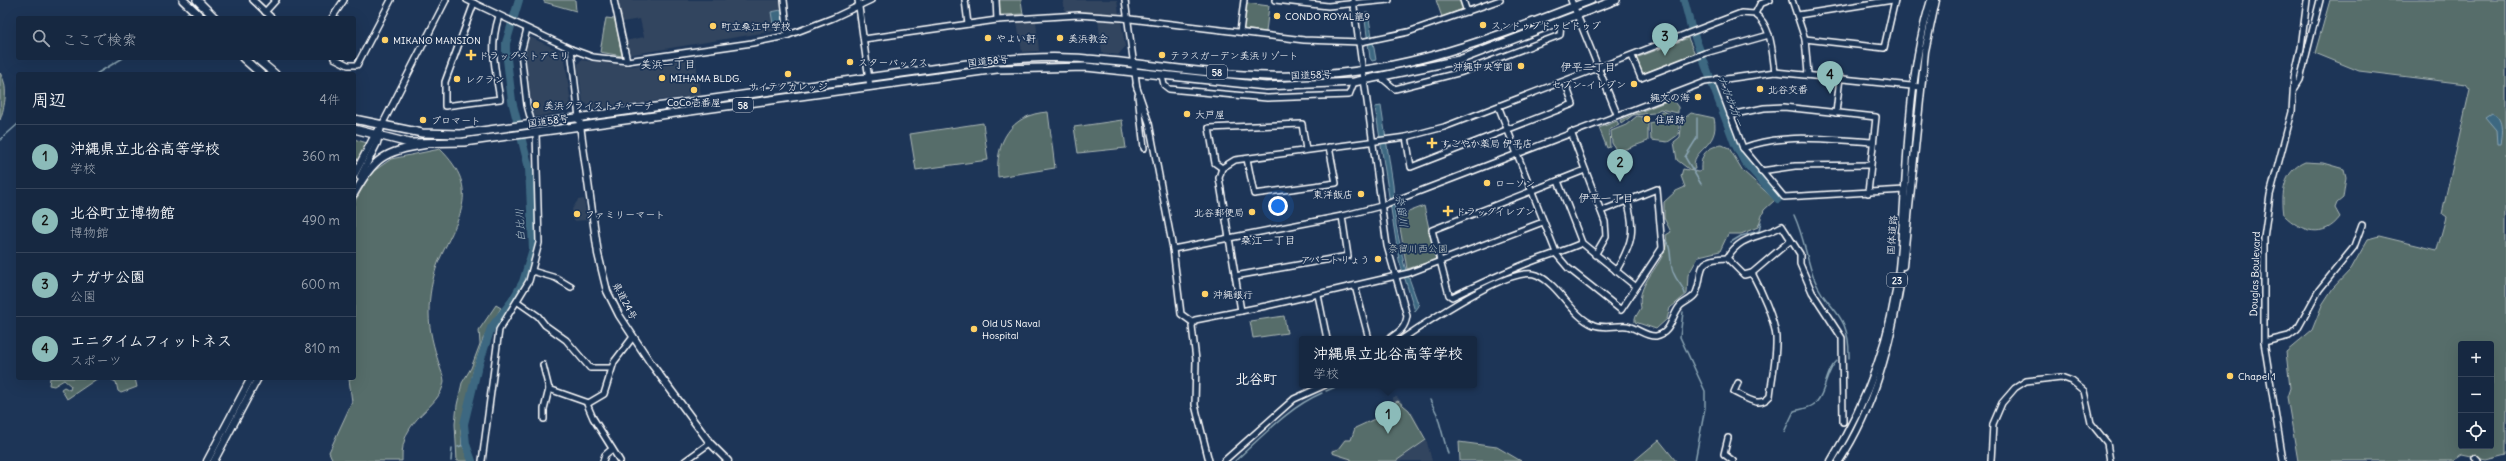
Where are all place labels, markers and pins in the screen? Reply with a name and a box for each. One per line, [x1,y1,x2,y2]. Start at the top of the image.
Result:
place label: CONDO ROYAL龍9 [1285,10,1370,23]
marker: CONDO ROYAL龍9 [1272,11,1282,21]
place label: スンドゥブドゥビドゥブ [1491,19,1601,32]
place label: 町立桑江中学校 [721,20,791,33]
marker: スンドゥブドゥビドゥブ [1478,20,1488,30]
marker: 町立桑江中学校 [708,21,718,31]
pin: 3 [1652,23,1678,56]
place label: やよい軒 [996,32,1036,45]
place label: 美浜教会 [1068,32,1108,45]
marker: やよい軒 [983,33,993,43]
marker: 美浜教会 [1055,33,1065,43]
place label: MIKANO MANSION [393,34,481,47]
marker: MIKANO MANSION [380,35,390,45]
place label: ドラッグストアモリ [479,49,569,62]
place label: テラスガーデン美浜リゾート [1170,49,1299,62]
marker: ドラッグストアモリ [466,50,476,60]
marker: テラスガーデン美浜リゾート [1157,50,1167,60]
place label: スターバックス [858,56,928,69]
marker: スターバックス [845,57,855,67]
place label: 沖縄中央学園 [1453,60,1513,73]
marker: 沖縄中央学園 [1516,61,1526,71]
pin: 4 [1817,61,1843,94]
marker: サイテクカレッジ [783,69,793,79]
place label: MIHAMA BLDG. [670,72,741,85]
place label: レクラン [465,73,505,86]
marker: MIHAMA BLDG. [657,73,667,83]
marker: レクラン [452,74,462,84]
place label: セブン-イレブン [1552,78,1626,91]
marker: セブン-イレブン [1629,79,1639,89]
place label: サイテクカレッジ [749,80,828,93]
place label: 北谷交番 [1768,83,1808,96]
marker: 北谷交番 [1755,84,1765,94]
marker: CoCo壱番屋 [689,85,699,95]
place label: 縄文の海 [1650,91,1690,104]
marker: 縄文の海 [1693,92,1703,102]
place label: CoCo壱番屋 [667,96,721,109]
place label: 美浜クライストチャーチ [544,99,654,112]
marker: 美浜クライストチャーチ [531,100,541,110]
place label: 大戸屋 [1195,108,1225,121]
marker: 大戸屋 [1182,109,1192,119]
place label: 住居跡 [1655,113,1685,126]
place label: プロマート [431,114,481,127]
marker: 住居跡 [1642,114,1652,124]
marker: プロマート [418,115,428,125]
place label: すこやか薬局 伊平店 [1440,137,1532,150]
marker: すこやか薬局 伊平店 [1427,138,1437,148]
pin: 2 [1607,149,1633,182]
place label: ローソン [1495,177,1535,190]
marker: ローソン [1482,178,1492,188]
place label: 東洋飯店 [1313,188,1353,201]
marker: 東洋飯店 [1356,189,1366,199]
place label: ドラッグイレブン [1456,205,1535,218]
place label: 北谷郵便局 [1194,206,1244,219]
marker: ドラッグイレブン [1443,206,1453,216]
marker: 北谷郵便局 [1247,207,1257,217]
place label: ファミリーマート [585,208,665,221]
marker: ファミリーマート [572,209,582,219]
place label: アパートりょう [1301,253,1370,266]
marker: アパートりょう [1373,254,1383,264]
place label: 沖縄銀行 [1213,288,1253,301]
marker: 沖縄銀行 [1200,289,1210,299]
place label: Old US Naval Hospital [982,317,1040,342]
marker: Old US Naval Hospital [969,324,979,334]
place label: Chapel 1 [2238,370,2276,383]
marker: Chapel 1 [2225,371,2235,381]
pin: 1 [1375,401,1401,434]

